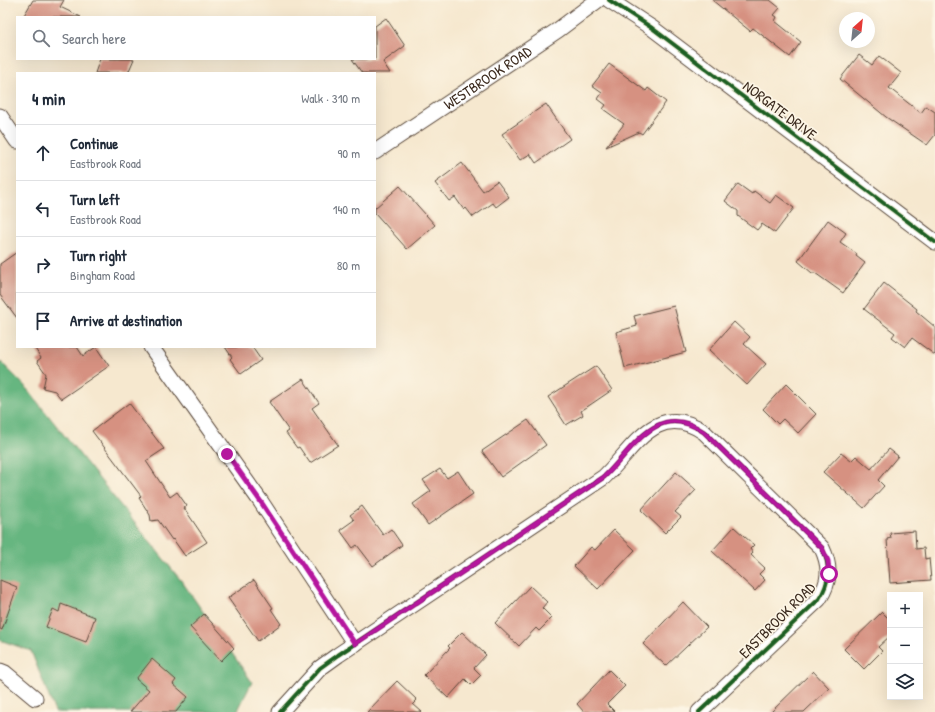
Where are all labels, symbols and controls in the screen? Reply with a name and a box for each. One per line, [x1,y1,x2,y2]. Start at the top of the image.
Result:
north arrow [839,12,875,48]
search box [16,16,376,60]
icon: search [30,27,52,49]
text: Search here [62,28,126,49]
street label: WESTBROOK ROAD [439,40,536,114]
street label: NORGATE DRIVE [739,75,821,145]
text: 4 min [32,87,65,110]
text: Walk · 310 m [301,89,360,107]
text: Continue [70,133,118,154]
icon: ahead [32,142,54,164]
text: 90 m [338,144,360,162]
text: Eastbrook Road [70,154,141,172]
text: Turn left [70,189,120,210]
icon: left [32,198,54,220]
text: 140 m [333,200,360,218]
text: Eastbrook Road [70,210,141,228]
text: Turn right [70,245,126,266]
icon: right [32,254,54,276]
text: 80 m [337,256,360,274]
text: Bingham Road [70,266,135,284]
icon: arrive [32,310,54,332]
text: Arrive at destination [70,310,182,331]
route end [218,445,236,463]
route start [820,565,838,583]
street label: EASTBROOK ROAD [734,577,820,663]
map controls [887,592,923,700]
button: + [887,592,923,628]
button: − [887,628,923,664]
button: layers [887,664,923,700]

